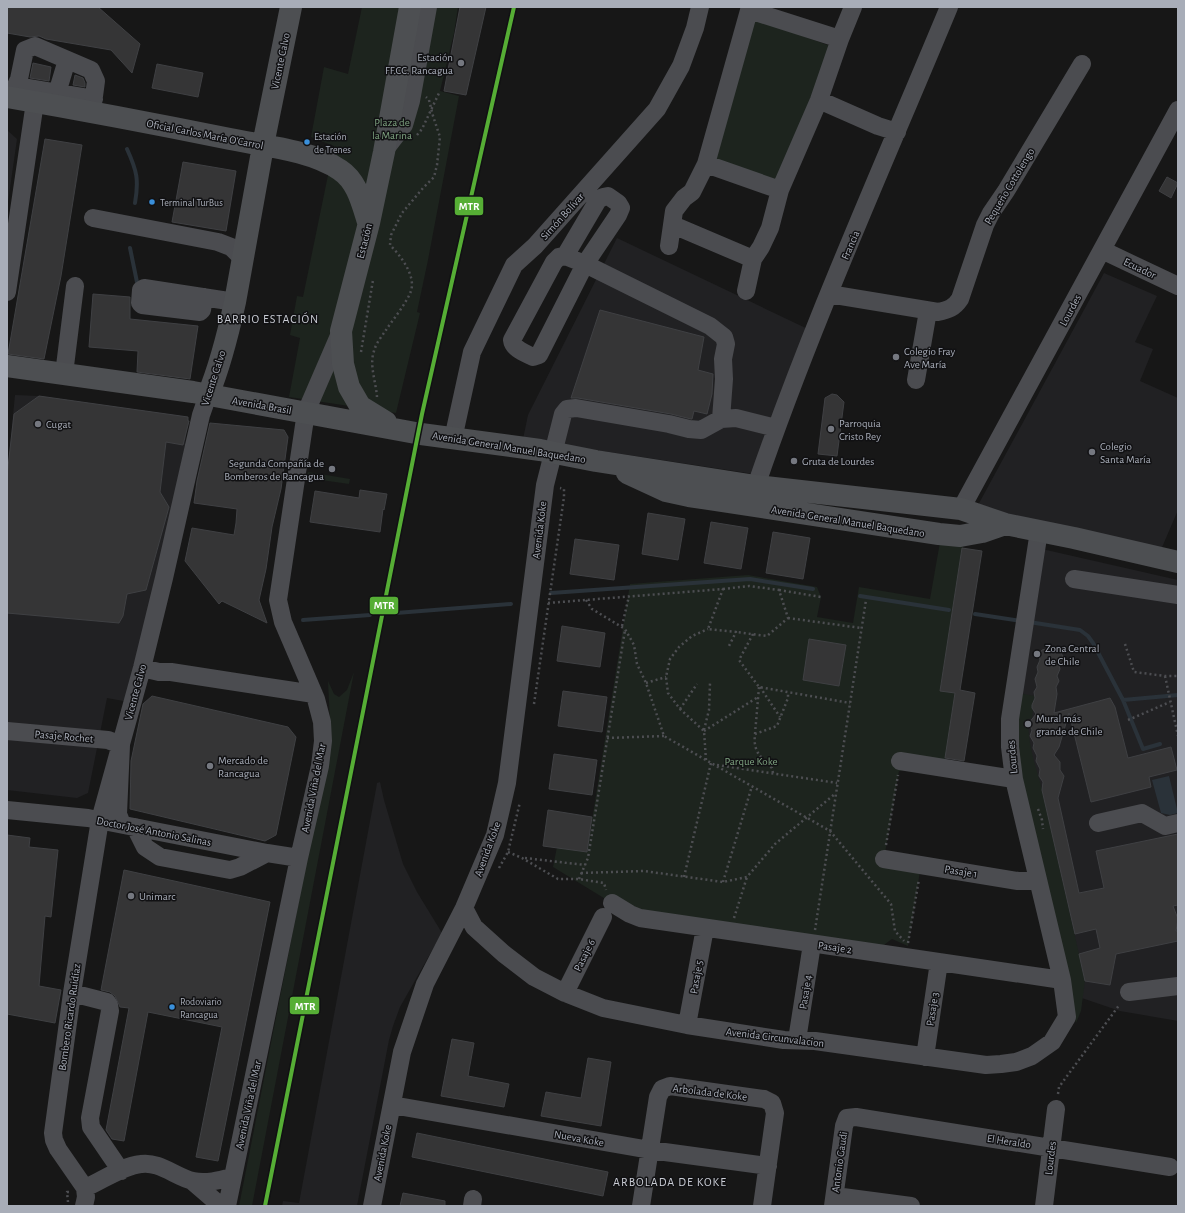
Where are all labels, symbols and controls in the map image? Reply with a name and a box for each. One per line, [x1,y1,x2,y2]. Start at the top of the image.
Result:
street label: Vicente Calvo [269,32,292,90]
place label: Estación FF.CC. Rancagua [385,52,453,76]
marker: Estación FF.CC. Rancagua [456,58,466,68]
park label: Plaza de la Marina [372,117,412,141]
street label: Oficial Carlos María O'Carrol [145,118,264,151]
place label: Estación de Trenes [314,132,351,155]
marker: Estación de Trenes [302,137,312,147]
street label: Pequeño Cottolengo [982,146,1037,226]
street label: Simón Bolívar [539,190,586,242]
line badge: MTR [454,196,484,216]
marker: Terminal TurBus [147,197,157,207]
place label: Terminal TurBus [160,198,223,208]
text: MTR [459,201,480,212]
street label: Estación [355,222,374,260]
street label: Francia [839,229,861,261]
street label: Ecuador [1122,256,1158,281]
street label: Lourdes [1058,293,1083,328]
district label: BARRIO ESTACIÓN [217,312,319,325]
place label: Colegio Fray Ave María [904,346,956,370]
street label: Vicente Calvo [199,349,228,407]
marker: Colegio Fray Ave María [891,352,901,362]
street label: Avenida Brasil [231,395,293,416]
place label: Parroquia Cristo Rey [839,418,881,442]
marker: Cugat [33,419,43,429]
place label: Cugat [46,419,71,430]
marker: Parroquia Cristo Rey [826,424,836,434]
street label: Avenida General Manuel Baquedano [431,430,586,465]
place label: Colegio Santa María [1100,441,1151,465]
marker: Colegio Santa María [1087,447,1097,457]
marker: Gruta de Lourdes [789,456,799,466]
place label: Gruta de Lourdes [802,456,874,467]
place label: Segunda Compañía de Bomberos de Rancagua [224,458,324,482]
marker: Segunda Compañía de Bomberos de Rancagua [327,464,337,474]
street label: Avenida Koke [531,501,548,559]
street label: Avenida General Manuel Baquedano [770,504,925,539]
line badge: MTR [369,596,399,615]
text: MTR [374,600,395,611]
place label: Zona Central de Chile [1045,643,1099,667]
marker: Zona Central de Chile [1032,649,1042,659]
street label: Vicente Calvo [123,663,148,721]
place label: Mural más grande de Chile [1036,713,1103,737]
marker: Mural más grande de Chile [1023,719,1033,729]
street label: Pasaje Rochet [34,728,94,745]
street label: Lourdes [1006,740,1019,774]
street label: Avenida Viña del Mar [299,742,328,834]
place label: Mercado de Rancagua [218,755,268,779]
park label: Parque Koke [724,756,778,767]
marker: Mercado de Rancagua [205,761,215,771]
street label: Doctor José Antonio Salinas [96,815,212,848]
street label: Avenida Koke [472,820,503,878]
street label: Pasaje 1 [944,863,978,880]
marker: Unimarc [126,891,136,901]
place label: Unimarc [139,891,176,902]
street label: Pasaje 6 [572,937,597,973]
street label: Pasaje 2 [817,940,853,955]
street label: Pasaje 5 [688,959,705,995]
street label: Bombero Ricardo Ruidíaz [57,962,83,1071]
street label: Pasaje 4 [797,974,814,1010]
street label: Pasaje 3 [924,991,941,1027]
line badge: MTR [289,996,320,1015]
place label: Rodoviario Rancagua [180,997,222,1020]
text: MTR [295,1001,316,1012]
marker: Rodoviario Rancagua [167,1002,177,1012]
street label: Avenida Circunvalacion [725,1026,825,1049]
street label: Avenida Viña del Mar [234,1059,263,1151]
street label: Arbolada de Koke [672,1082,748,1103]
street label: Avenida Koke [372,1124,393,1182]
street label: Nueva Koke [553,1129,605,1148]
street label: Antonio Gaudi [830,1131,849,1193]
street label: El Heraldo [986,1133,1032,1150]
street label: Lourdes [1043,1141,1058,1175]
district label: ARBOLADA DE KOKE [613,1176,727,1188]

